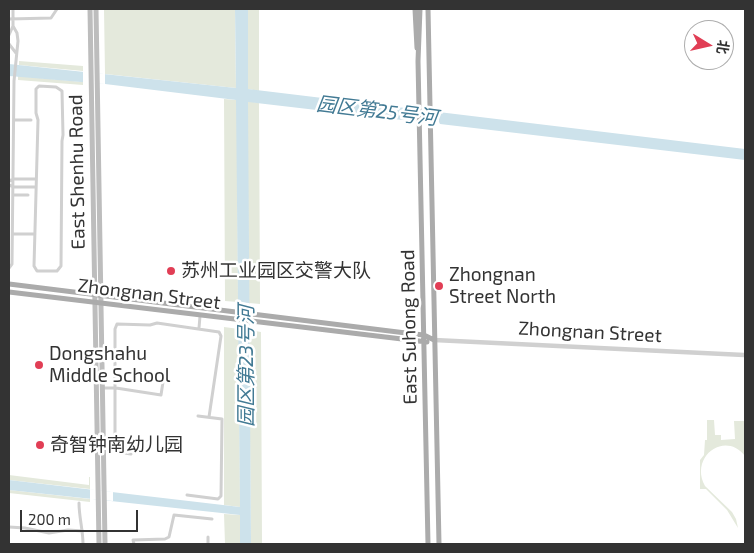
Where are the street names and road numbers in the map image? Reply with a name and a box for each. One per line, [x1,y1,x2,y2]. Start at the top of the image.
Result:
street label: East Shenhu Road [64,94,90,250]
street label: East Suhong Road [396,249,422,405]
street label: Zhongnan Street [76,274,222,314]
street label: Zhongnan Street [518,317,662,347]

